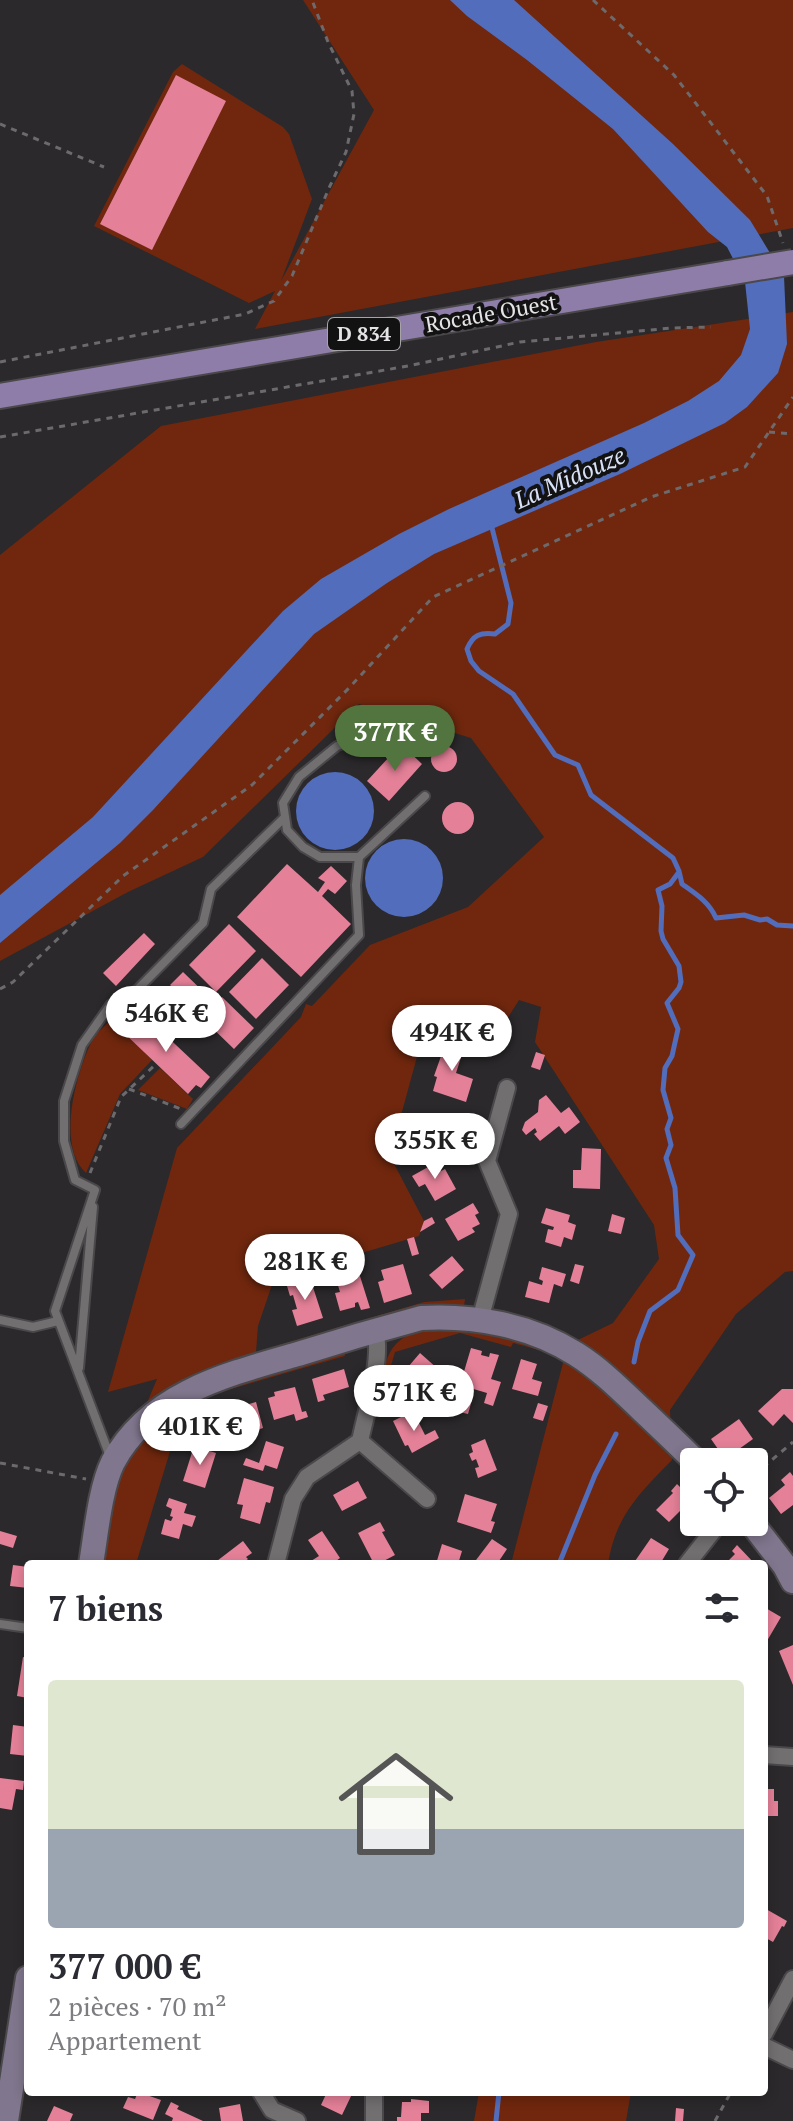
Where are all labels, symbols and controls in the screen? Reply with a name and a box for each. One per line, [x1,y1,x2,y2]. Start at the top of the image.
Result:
street label: Rocade Ouest [423,287,559,338]
road number: D 834 [328,318,400,350]
water label: La Midouze [508,438,630,516]
pin: 377K € [330,705,460,773]
text: 377K € [353,714,437,748]
pin: 546K € [101,986,231,1054]
text: 546K € [124,995,208,1029]
pin: 494K € [387,1005,517,1073]
text: 494K € [410,1014,494,1048]
pin: 355K € [370,1113,500,1181]
text: 355K € [393,1122,477,1156]
pin: 281K € [240,1234,370,1302]
text: 281K € [263,1243,347,1277]
pin: 571K € [349,1365,479,1433]
text: 571K € [372,1374,456,1408]
pin: 401K € [135,1399,265,1467]
text: 401K € [158,1408,242,1442]
map controls [680,1448,768,1536]
button: locate [680,1448,768,1536]
text: 7 biens [48,1586,163,1631]
icon: filters [700,1586,744,1630]
icon: home [324,1732,468,1876]
text: 377 000 € [48,1944,201,1989]
text: 2 pièces · 70 m² [48,1989,226,2023]
text: Appartement [48,2023,202,2057]

